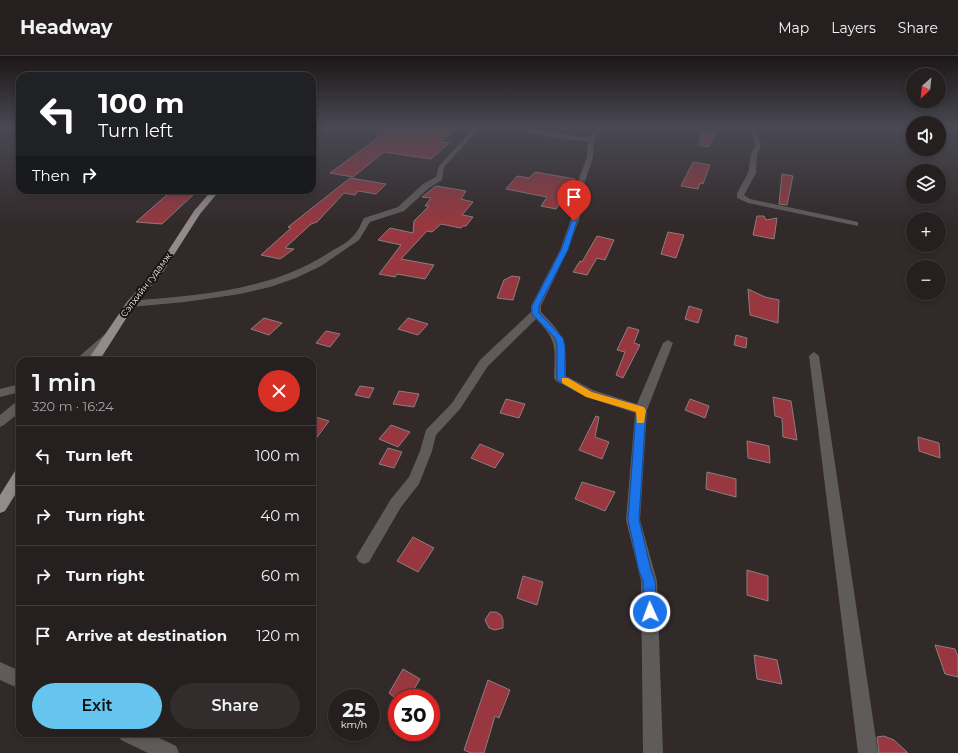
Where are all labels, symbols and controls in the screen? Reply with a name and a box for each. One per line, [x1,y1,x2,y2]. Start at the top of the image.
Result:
text: Headway [20,16,112,39]
text: Map [778,19,809,37]
text: Layers [831,19,876,37]
text: Share [898,19,938,37]
north arrow [906,68,946,108]
map controls [906,68,946,300]
text: 100 m [98,86,184,120]
icon: left [32,88,84,140]
button: sound [906,116,946,156]
text: Turn left [98,120,173,142]
icon: right [78,164,100,186]
button: layers [906,164,946,204]
text: Then [32,166,70,185]
pin [557,180,591,221]
icon: arrive [563,186,585,208]
button: + [906,212,946,252]
street label: Сэлхийн гудамж [118,250,174,319]
button: − [906,260,946,300]
text: 1 min [32,368,96,397]
button: close [258,370,300,412]
text: 320 m · 16:24 [32,398,114,414]
icon: left [32,445,54,467]
text: Turn left [66,446,133,465]
text: 100 m [255,446,300,465]
icon: right [32,505,54,527]
text: Turn right [66,506,145,525]
text: 40 m [260,506,300,525]
icon: right [32,565,54,587]
text: Turn right [66,566,145,585]
text: 60 m [261,566,300,585]
position arrow [629,591,671,633]
icon: arrive [32,625,54,647]
text: Arrive at destination [66,626,227,645]
text: 120 m [256,626,300,645]
button: Exit [32,683,162,729]
button: Share [170,683,300,729]
speed limit sign: 30 [388,689,440,741]
text: 25 [342,698,366,722]
text: km/h [341,718,367,731]

